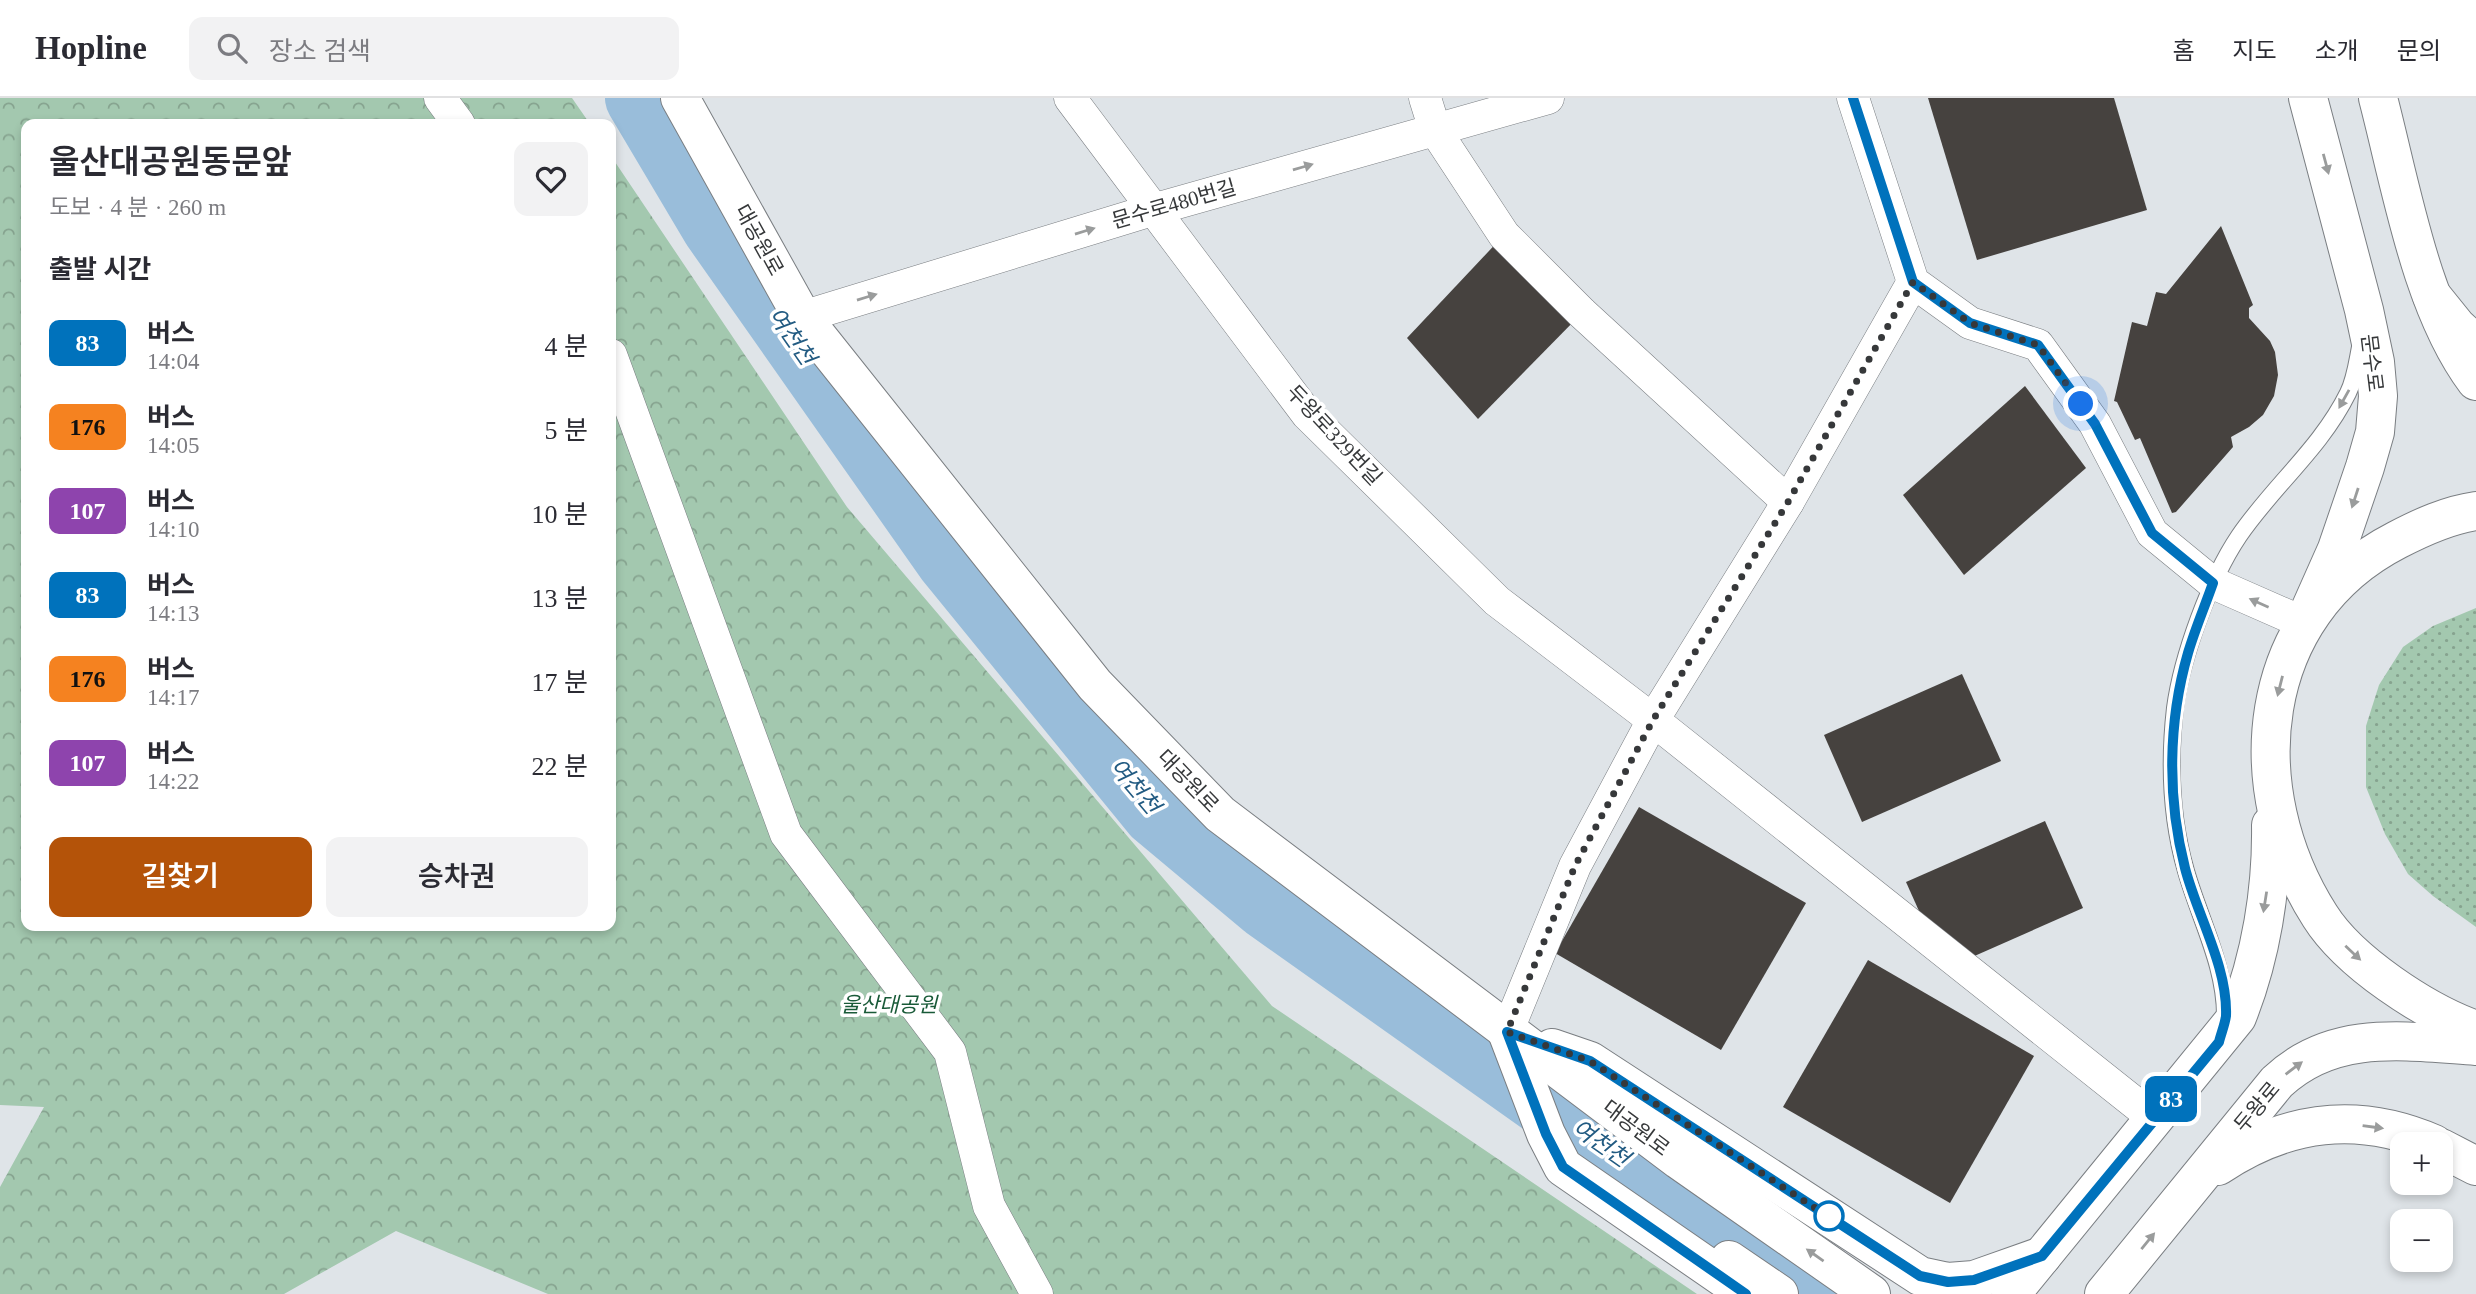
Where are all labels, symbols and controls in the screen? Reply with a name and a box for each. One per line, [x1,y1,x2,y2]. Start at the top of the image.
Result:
search box [189,17,679,80]
icon: search [213,29,251,67]
text: Hopline [35,30,147,66]
text: 장소 검색 [269,37,371,66]
text: 홈 [2172,38,2194,64]
text: 지도 [2232,38,2277,64]
text: 소개 [2315,38,2359,64]
text: 문의 [2397,38,2441,64]
button: heart [514,142,588,216]
text: 울산대공원동문앞 [49,144,292,180]
one-way arrow [2321,153,2332,175]
one-way arrow [1292,161,1314,172]
street label: 문수로480번길 [1109,175,1239,233]
text: 도보 · 4 분 · 260 m [49,195,226,220]
street label: 대공원로 [730,200,788,280]
one-way arrow [1074,225,1095,235]
text: 출발 시간 [49,255,151,284]
one-way arrow [857,292,878,302]
water label: 여천천 [763,303,822,372]
text: 버스 [147,319,195,348]
text: 83 [76,330,100,356]
text: 4 분 [545,332,588,361]
street label: 문수로 [2357,333,2387,393]
text: 14:04 [147,349,199,374]
street label: 두왕로329번길 [1282,380,1386,490]
your location [2063,386,2098,421]
one-way arrow [2338,390,2350,409]
text: 버스 [147,403,195,432]
text: 176 [70,414,106,440]
text: 5 분 [545,416,588,445]
text: 14:05 [147,433,199,458]
text: 버스 [147,487,195,516]
one-way arrow [2350,487,2360,508]
text: 107 [70,498,106,524]
text: 10 분 [532,500,588,529]
text: 14:10 [147,517,199,542]
text: 버스 [147,571,195,600]
text: 83 [76,582,100,608]
text: 13 분 [532,584,588,613]
one-way arrow [2248,597,2269,608]
text: 14:13 [147,601,199,626]
text: 버스 [147,655,195,684]
text: 176 [70,666,106,692]
text: 17 분 [532,668,588,697]
one-way arrow [2274,676,2285,698]
text: 14:17 [147,685,199,710]
text: 버스 [147,739,195,768]
street label: 대공원로 [1153,745,1223,817]
text: 107 [70,750,106,776]
text: 22 분 [532,752,588,781]
water label: 여천천 [1105,754,1166,821]
text: 14:22 [147,769,199,794]
button: 길찾기 [49,837,312,917]
button: 승차권 [326,837,588,917]
one-way arrow [2259,891,2270,913]
one-way arrow [2344,944,2361,960]
park label: 울산대공원 [841,993,939,1017]
one-way arrow [2285,1061,2303,1075]
line badge: 83 [2140,1076,2202,1122]
street label: 두왕로 [2229,1077,2285,1137]
text: 83 [2159,1086,2183,1112]
street label: 대공원로 [1598,1095,1674,1161]
water label: 여천천 [1568,1115,1636,1173]
one-way arrow [2362,1122,2384,1133]
map controls [2390,1132,2453,1272]
button: + [2390,1132,2453,1195]
unlabelled marker [1814,1201,1844,1231]
button: − [2390,1209,2453,1272]
one-way arrow [2140,1233,2155,1251]
one-way arrow [1806,1248,1824,1262]

